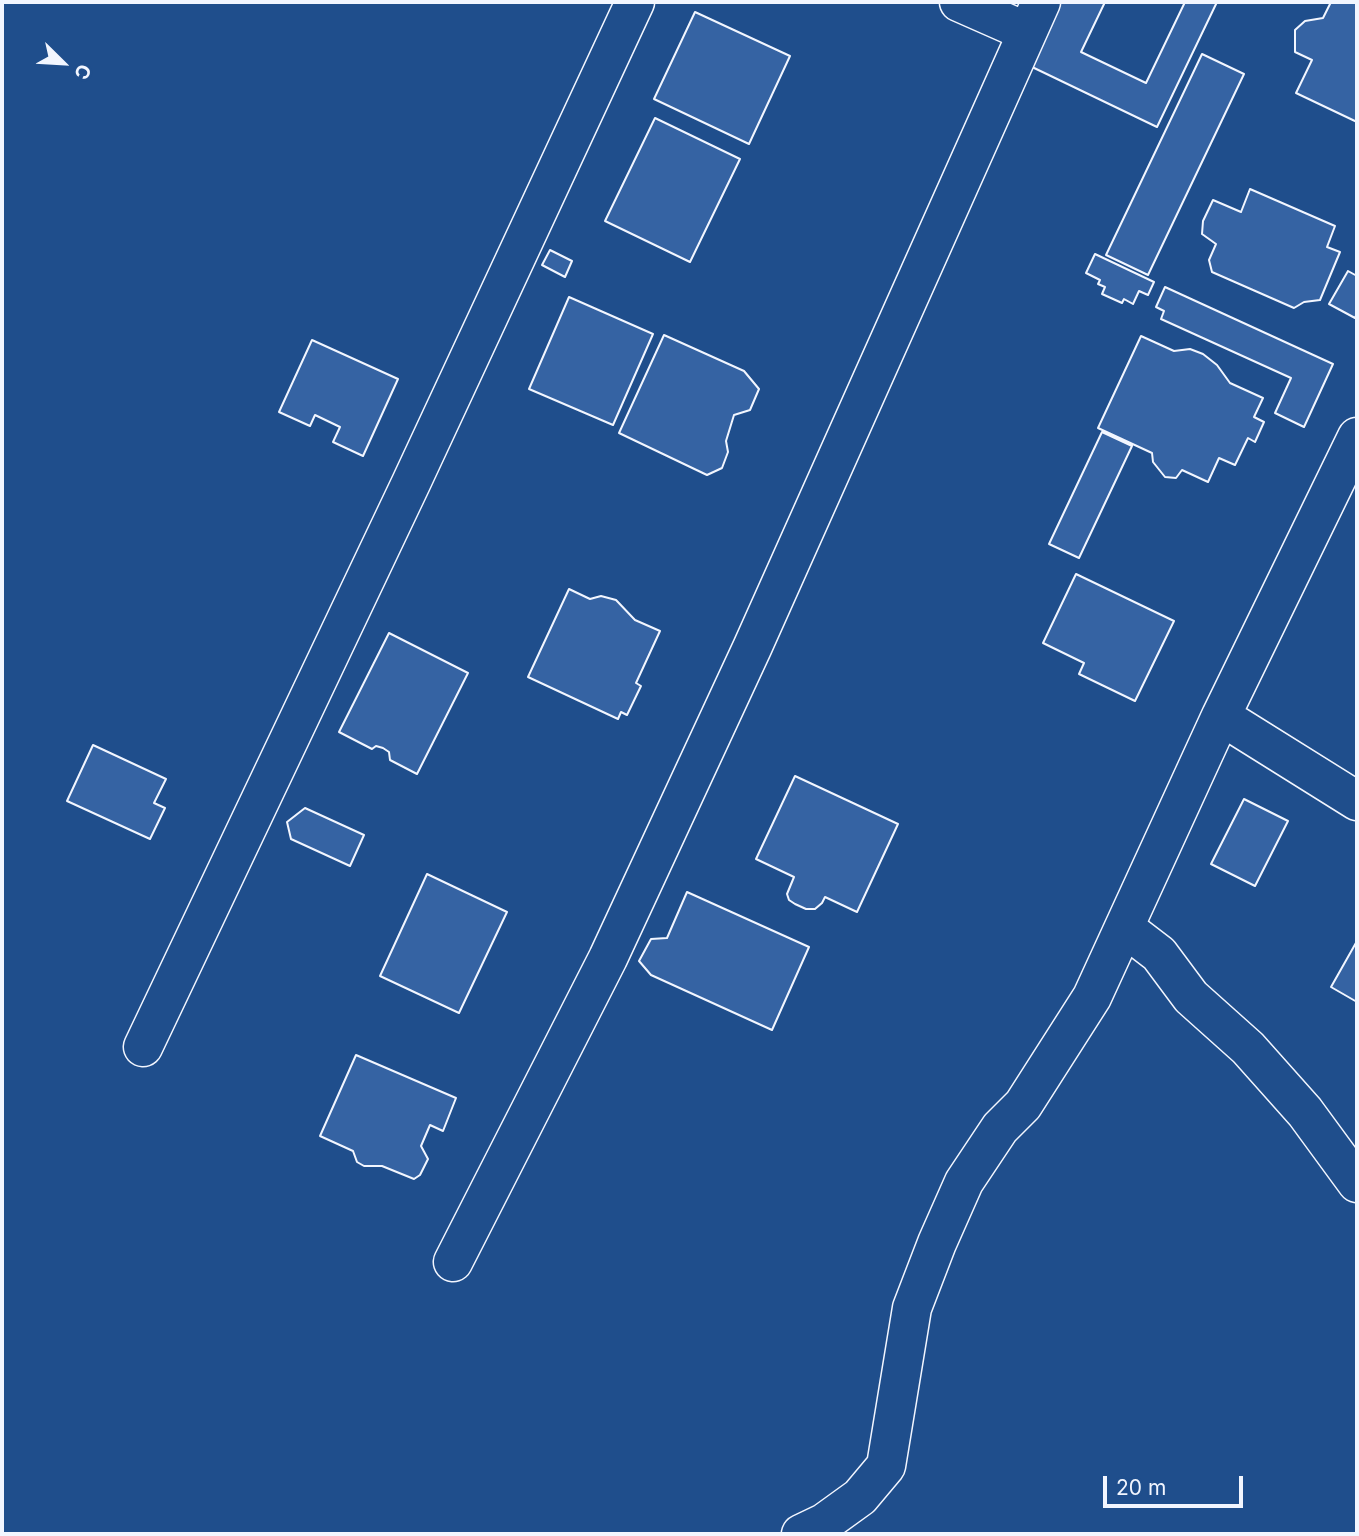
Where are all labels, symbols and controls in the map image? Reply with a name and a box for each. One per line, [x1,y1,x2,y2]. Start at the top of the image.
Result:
north arrow [28,28,98,98]
text: С [69,61,96,83]
scale bar [1107,1462,1247,1506]
text: 20 m [1116,1475,1166,1500]

